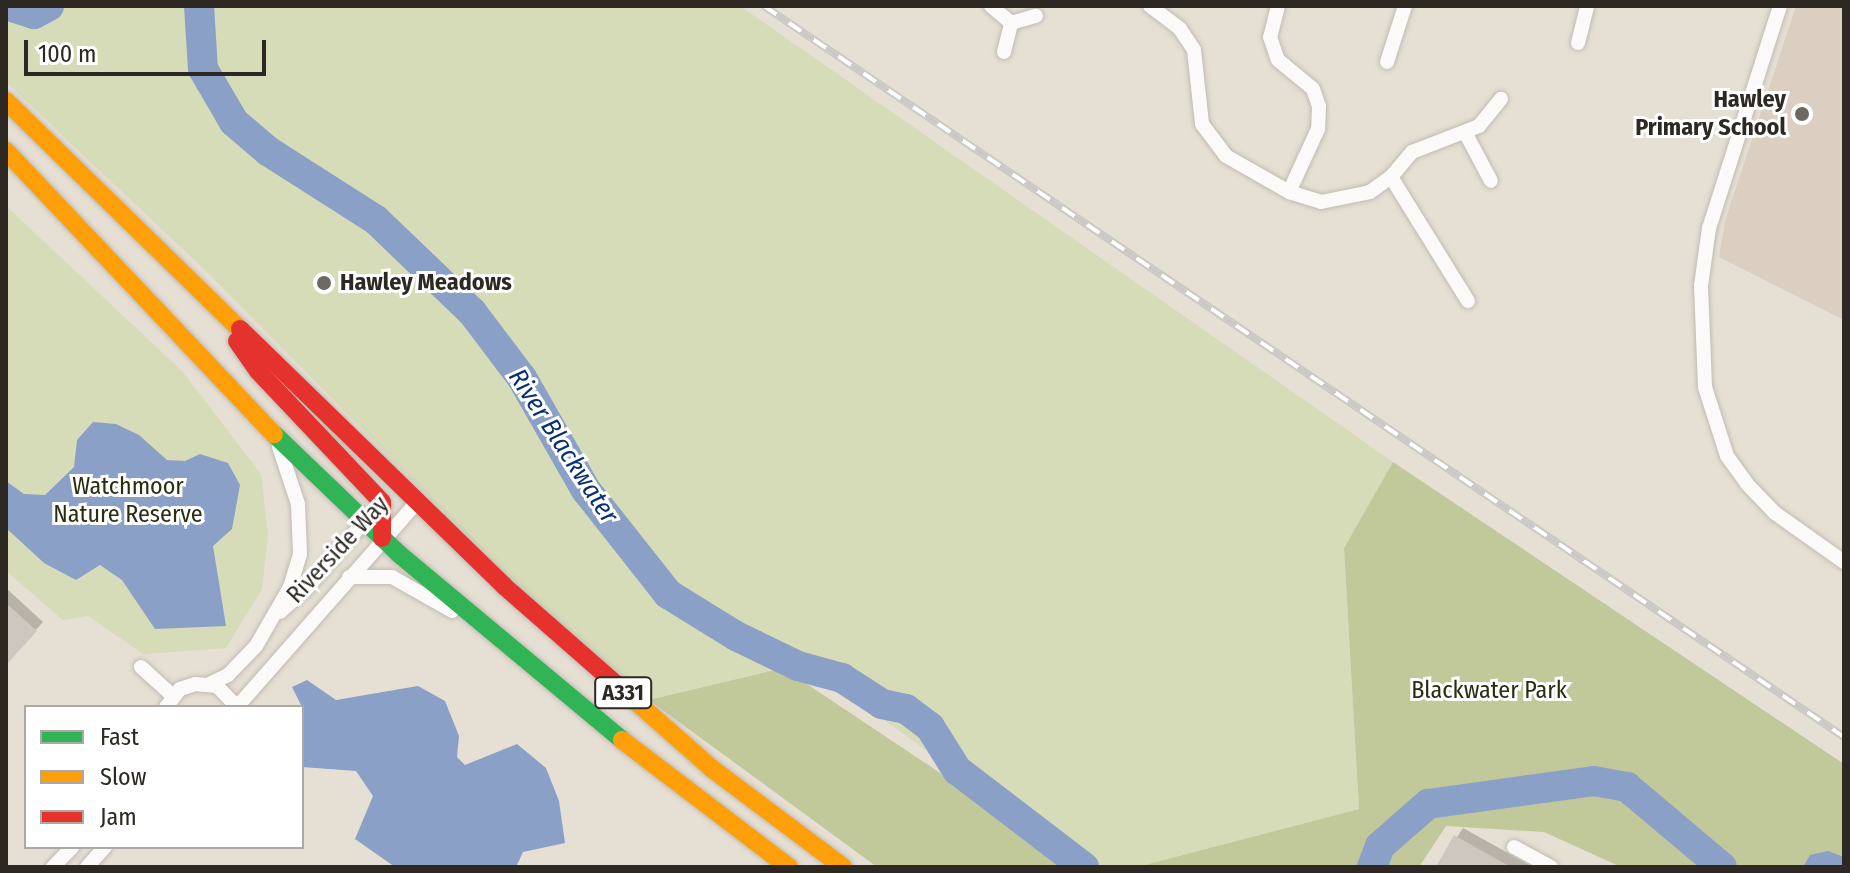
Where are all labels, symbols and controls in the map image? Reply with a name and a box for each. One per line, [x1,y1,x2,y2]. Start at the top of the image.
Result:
scale bar [28,24,270,74]
text: 100 m [38,40,96,68]
place label: Hawley Primary School [1635,86,1786,142]
marker: Hawley Primary School [1793,105,1811,123]
place label: Hawley Meadows [340,269,512,297]
marker: Hawley Meadows [315,274,333,292]
water label: River Blackwater [502,363,624,529]
park label: Watchmoor Nature Reserve [53,473,203,529]
street label: Riverside Way [281,491,395,609]
road number: A331 [593,675,653,711]
park label: Blackwater Park [1411,677,1567,705]
legend [24,705,304,849]
text: Fast [100,723,139,751]
text: Slow [100,763,146,791]
text: Jam [100,803,137,831]

